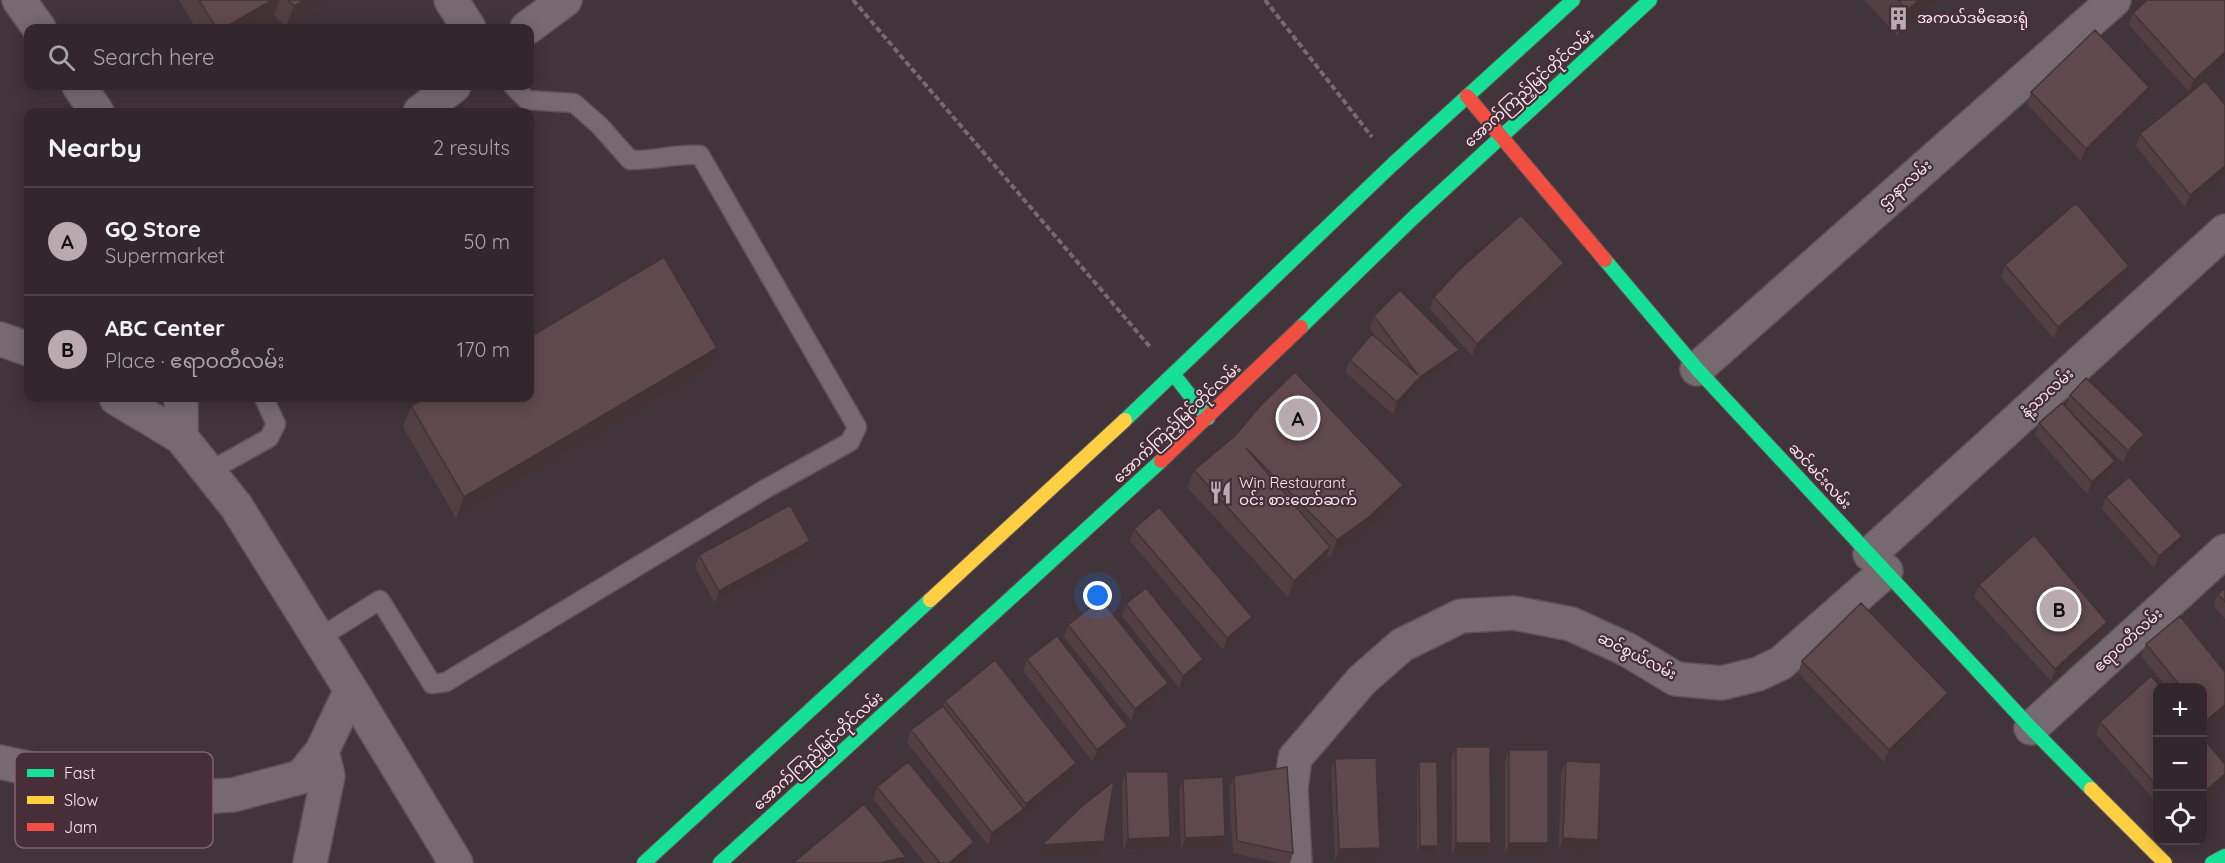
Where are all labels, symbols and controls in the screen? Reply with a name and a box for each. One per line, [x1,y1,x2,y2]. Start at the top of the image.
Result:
building icon: အကယ်ဒမီဆေးရုံ [1886,5,1912,31]
place label: အကယ်ဒမီဆေးရုံ [1917,8,2028,30]
search box [24,24,534,90]
street label: အောက်ကြည့်မြင်တိုင်လမ်း [1460,24,1599,153]
icon: search [45,41,78,74]
text: Search here [93,43,214,71]
text: Nearby [48,131,142,164]
text: 2 results [433,135,510,160]
street label: ဌာနာလမ်း [1874,155,1937,214]
text: GQ Store [105,215,201,243]
text: A [61,229,74,254]
text: 50 m [464,229,510,254]
text: Supermarket [105,243,225,268]
text: ABC Center [105,314,225,342]
text: B [61,337,74,362]
text: 170 m [457,337,510,362]
text: Place · ဧရာဝတီလမ်း [105,348,285,373]
street label: အောက်ကြည့်မြင်တိုင်လမ်း [1109,358,1247,489]
street label: နံ့သာလမ်း [2016,364,2079,424]
pin: A [1278,396,1318,440]
street label: ဆင်မင်းလမ်း [1785,438,1856,513]
place label: Win Restaurant ဝင်း စားတော်ဆက် [1239,473,1357,509]
restaurant icon: Win Restaurant ဝင်း စားတော်ဆက် [1208,479,1234,505]
your location [1083,581,1112,610]
pin: B [2040,586,2078,632]
street label: ဧရာဝတီလမ်း [2089,604,2168,678]
street label: ဆင်စွယ်လမ်း [1594,628,1680,685]
map controls [2153,683,2207,845]
button: + [2153,683,2207,737]
street label: အောက်ကြည့်မြင်တိုင်လမ်း [749,687,888,816]
button: − [2153,737,2207,791]
legend [15,752,213,848]
text: Fast [64,763,95,783]
text: Slow [64,790,98,810]
button: locate [2153,791,2207,845]
text: Jam [64,817,97,837]

